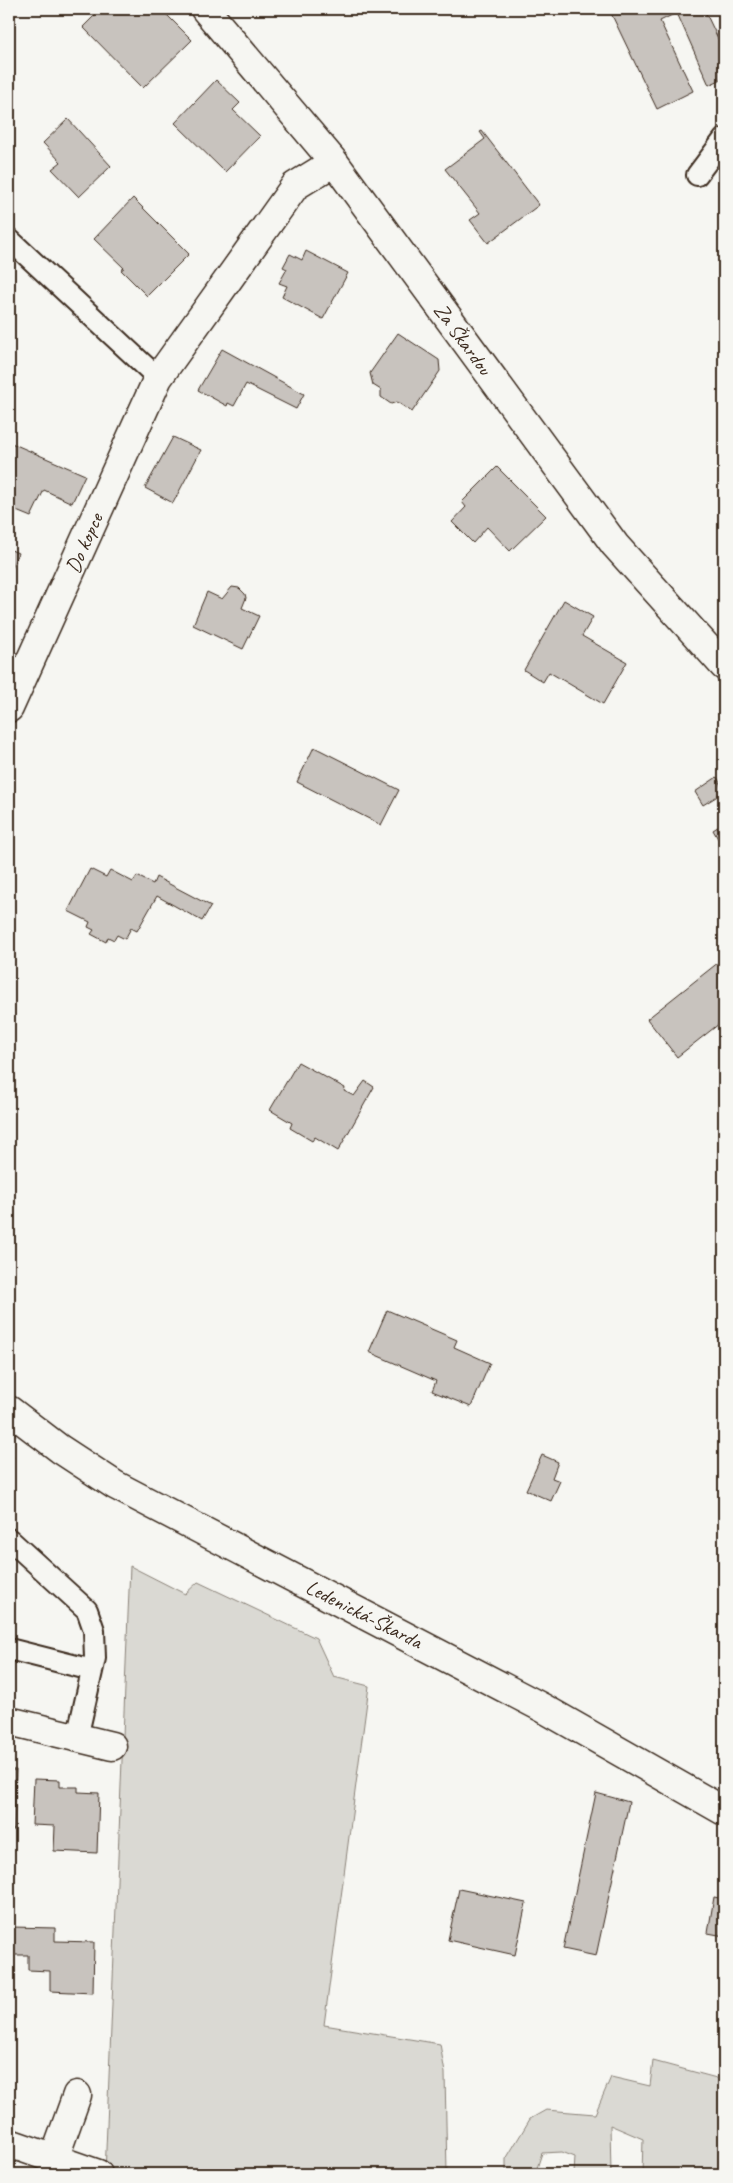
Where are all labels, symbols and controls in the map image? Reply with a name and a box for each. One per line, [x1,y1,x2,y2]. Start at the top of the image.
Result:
street label: Za Škardou [428,298,499,381]
street label: Do kopce [59,508,109,577]
street label: Ledenická-Škarda [302,1574,428,1655]

